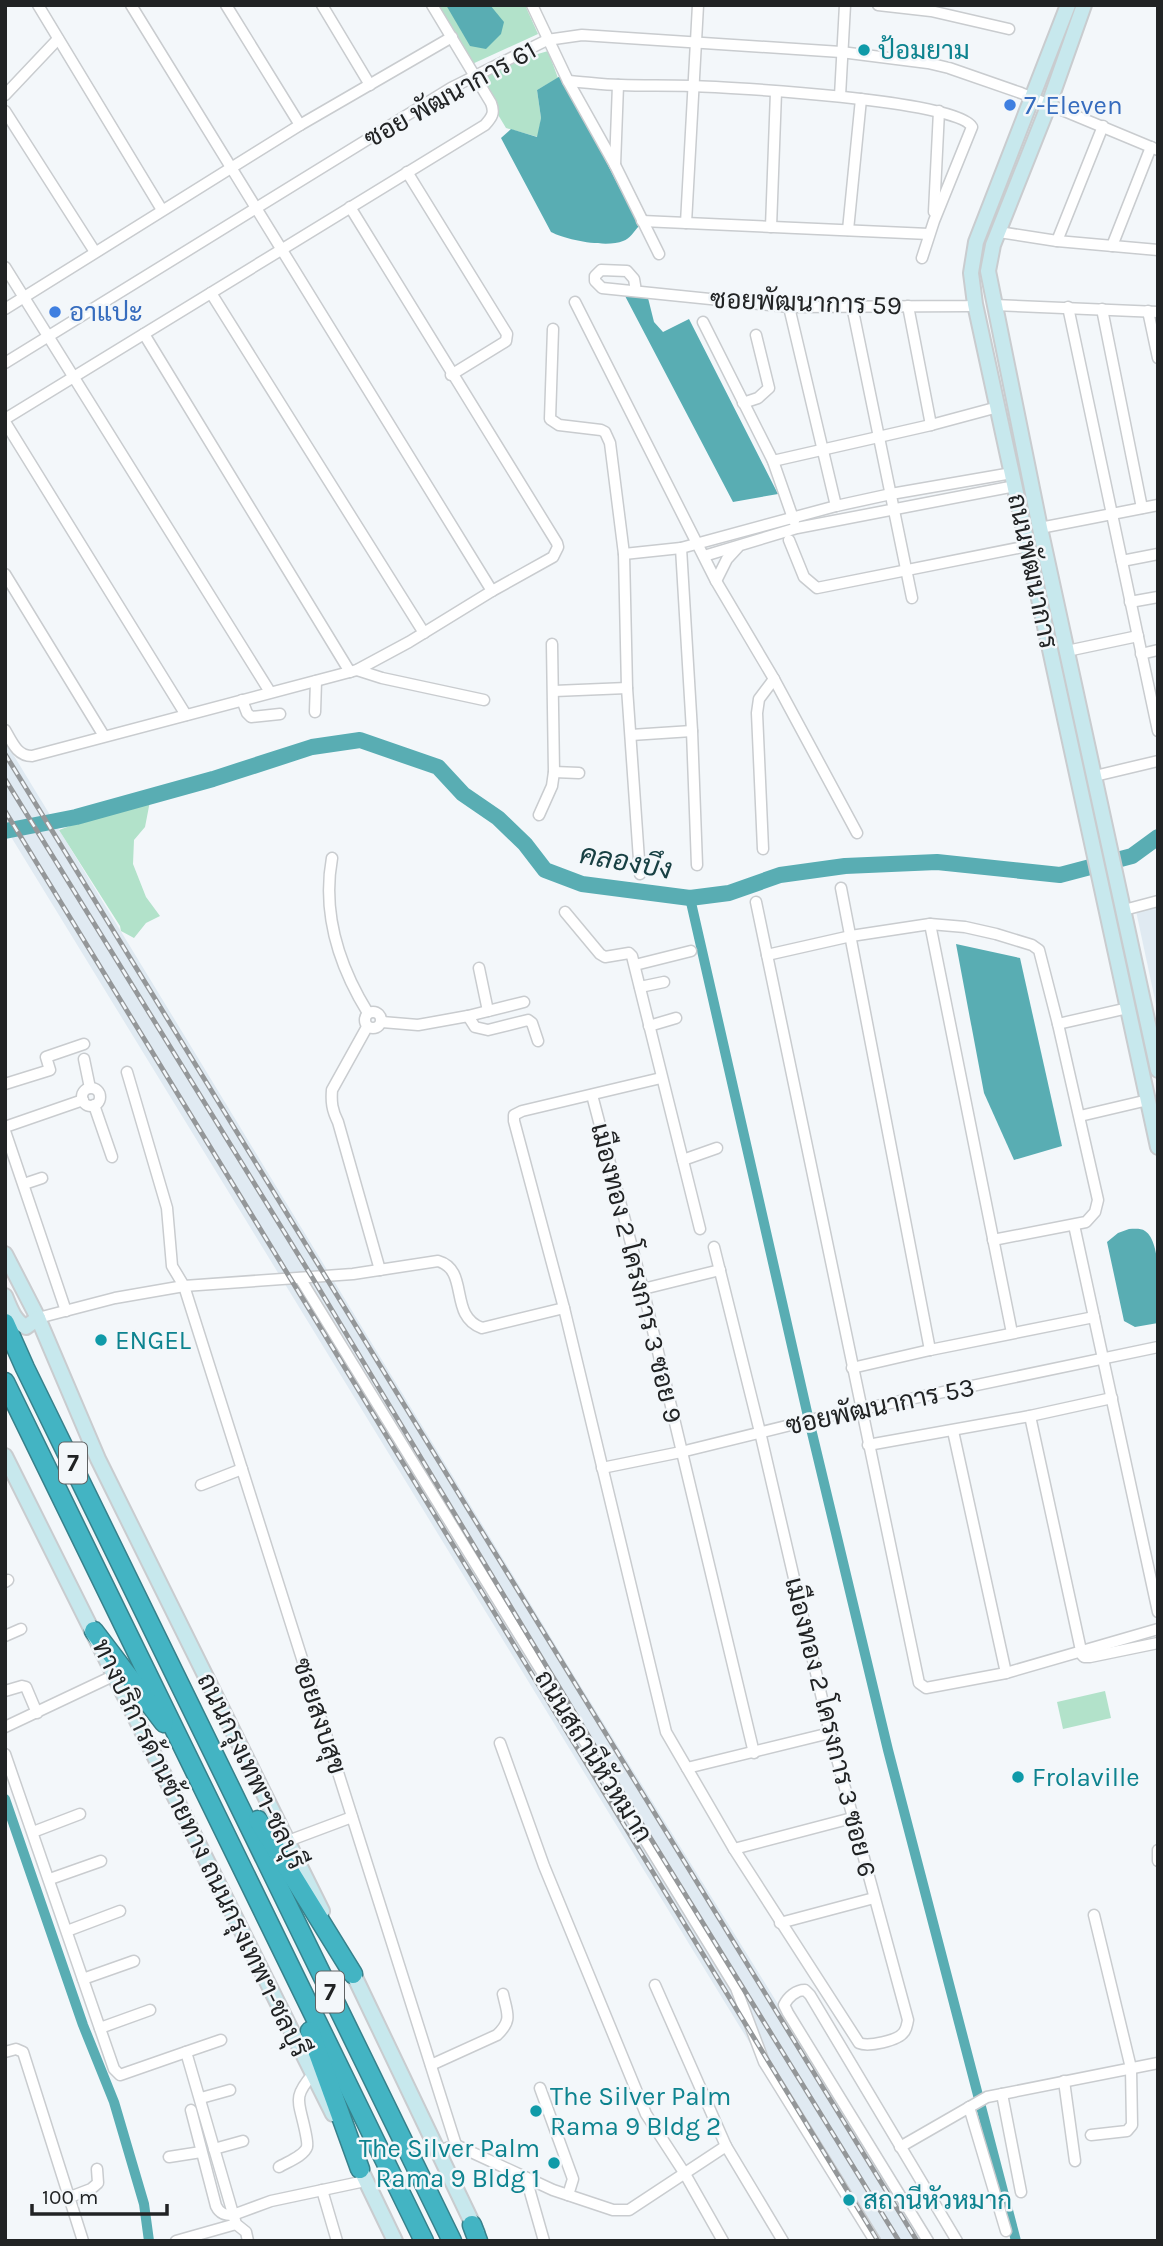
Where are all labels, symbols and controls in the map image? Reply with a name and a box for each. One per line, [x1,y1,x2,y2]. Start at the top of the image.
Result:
street label: ซอย พัฒนาการ 61 [358,34,542,154]
place label: ป้อมยาม [878,35,970,66]
marker: ป้อมยาม [856,42,872,58]
place label: 7-Eleven [1024,90,1123,121]
marker: 7-Eleven [1002,97,1018,113]
street label: ซอยพัฒนาการ 59 [710,283,902,321]
place label: อาแปะ [69,297,143,328]
marker: อาแปะ [47,304,63,320]
street label: ถนนพัฒนาการ [1001,490,1065,652]
water label: คลองบึง [577,835,675,886]
street label: เมืองทอง 2 โครงการ 3 ซอย 9 [584,1120,690,1426]
place label: ENGEL [115,1325,191,1356]
marker: ENGEL [93,1332,109,1348]
street label: ซอยพัฒนาการ 53 [783,1370,977,1442]
road number: 7 [59,1442,87,1484]
street label: เมืองทอง 2 โครงการ 3 ซอย 6 [778,1574,884,1880]
street label: ทางบริการด้านซ้ายทาง ถนนกรุงเทพฯ-ชลบุรี [84,1634,317,2063]
street label: ซอยสงบสุข [284,1654,353,1779]
street label: ถนนสถานีหัวหมาก [528,1664,660,1848]
street label: ถนนกรุงเทพฯ-ชลบุรี [189,1667,313,1875]
place label: Frolaville [1032,1762,1140,1793]
marker: Frolaville [1010,1769,1026,1785]
road number: 7 [316,1971,344,2012]
place label: The Silver Palm Rama 9 Bldg 2 [550,2081,731,2142]
marker: The Silver Palm Rama 9 Bldg 2 [528,2103,544,2119]
place label: The Silver Palm Rama 9 Bldg 1 [359,2133,540,2194]
marker: The Silver Palm Rama 9 Bldg 1 [546,2155,562,2171]
scale bar [32,2172,166,2216]
place label: สถานีหัวหมาก [863,2184,1012,2216]
text: 100 m [42,2185,99,2209]
marker: สถานีหัวหมาก [841,2192,857,2208]

